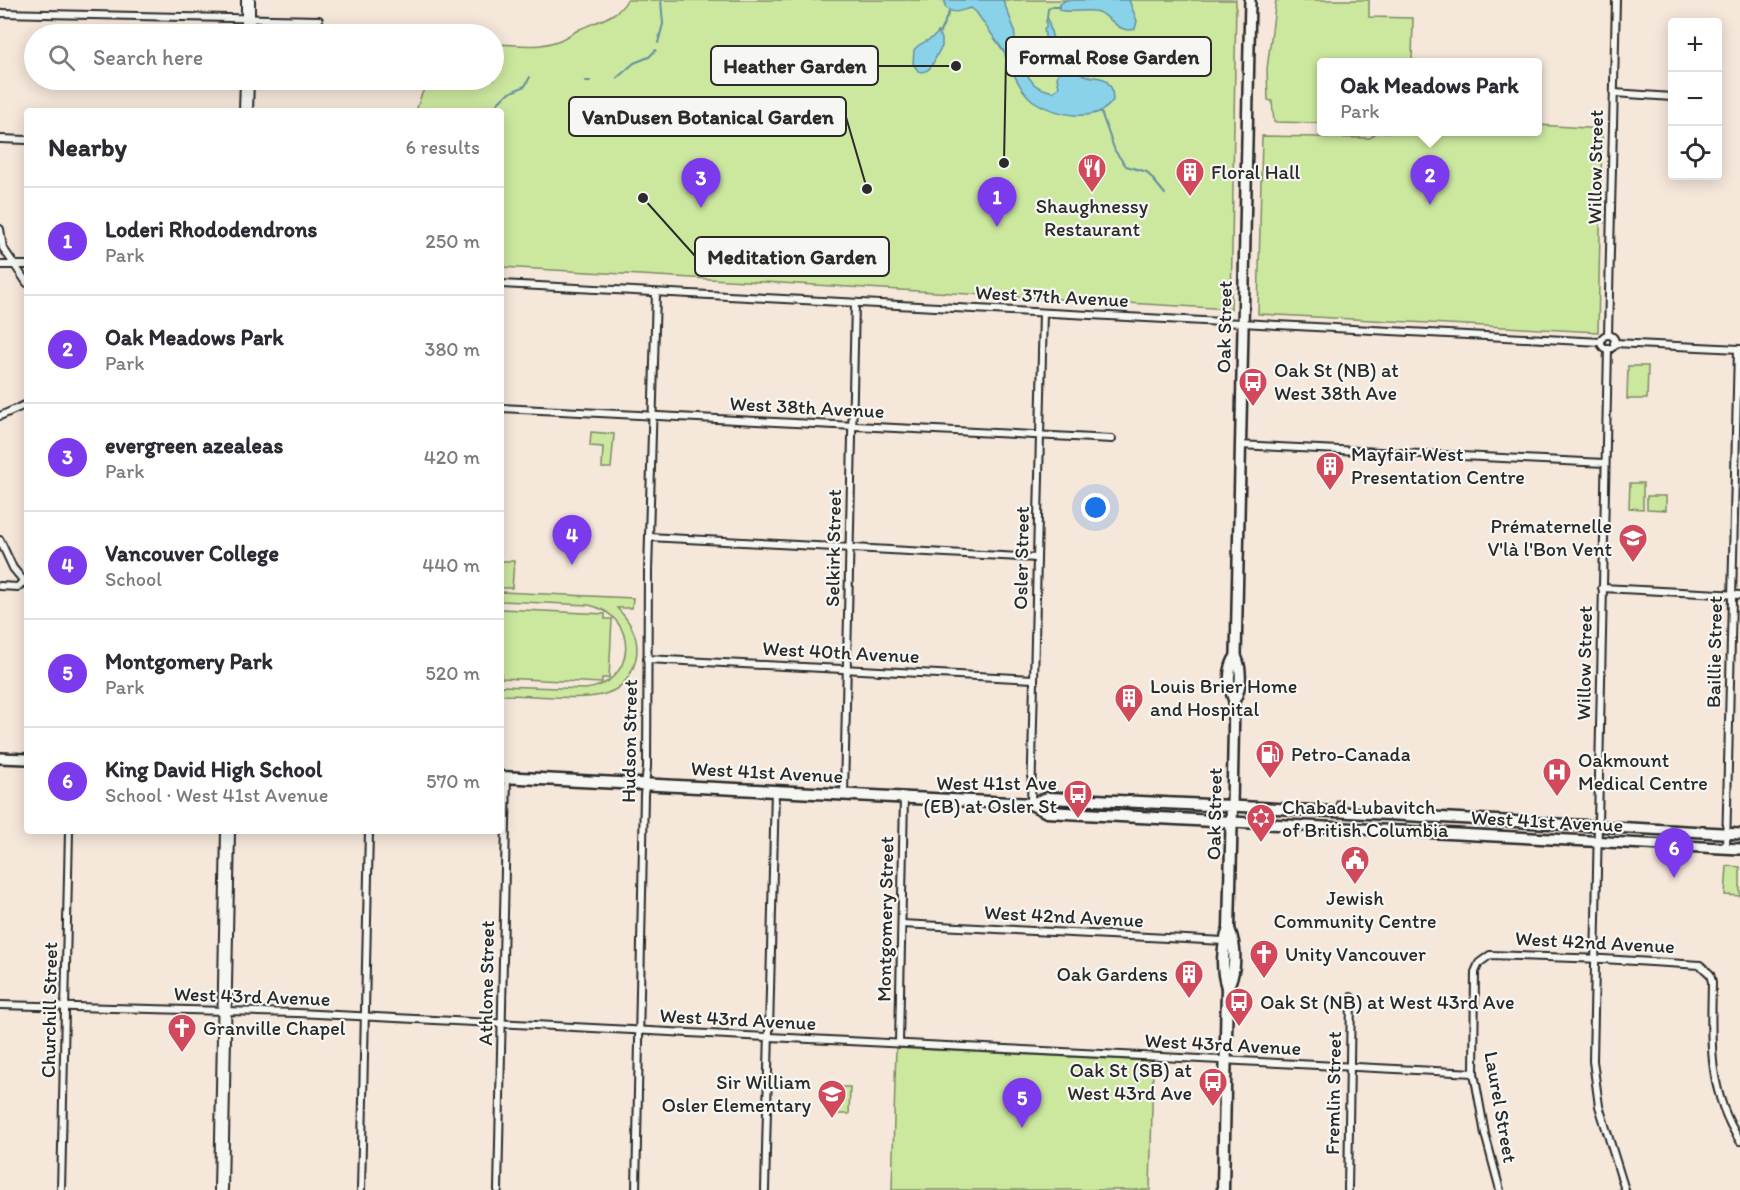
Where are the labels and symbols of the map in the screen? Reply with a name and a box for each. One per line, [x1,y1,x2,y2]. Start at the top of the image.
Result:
callout: Formal Rose Garden [1006,37,1211,76]
text: Formal Rose Garden [1019,44,1199,69]
callout: Heather Garden [711,46,878,85]
text: Heather Garden [723,53,867,78]
callout: VanDusen Botanical Garden [569,97,846,136]
text: VanDusen Botanical Garden [582,104,834,129]
street label: Willow Street [1582,109,1608,225]
restaurant icon: Shaughnessy Restaurant [1076,152,1108,194]
building icon: Floral Hall [1174,156,1206,198]
pin: 2 [1410,156,1450,205]
pin: 3 [682,158,720,208]
place label: Floral Hall [1211,160,1301,184]
pin: 1 [978,178,1016,227]
place label: Shaughnessy Restaurant [1036,194,1149,241]
callout: Meditation Garden [695,237,889,276]
text: Meditation Garden [707,244,877,269]
street label: West 37th Avenue [975,280,1129,312]
street label: Oak Street [1211,280,1237,374]
place label: Oak St (NB) at West 38th Ave [1274,358,1399,405]
bus stop icon: Oak St (NB) at West 38th Ave [1237,366,1269,408]
street label: West 38th Avenue [729,391,885,423]
place label: Mayfair West Presentation Centre [1351,442,1525,489]
building icon: Mayfair West Presentation Centre [1314,450,1346,492]
street label: Selkirk Street [820,489,846,607]
your location [1081,493,1110,522]
street label: Osler Street [1008,506,1034,610]
place label: Prématernelle V'là l'Bon Vent [1487,514,1613,561]
pin: 4 [552,516,592,565]
school or university icon: Prématernelle V'là l'Bon Vent [1617,522,1649,564]
street label: Baillie Street [1701,595,1727,708]
street label: Willow Street [1571,605,1597,721]
street label: West 40th Avenue [762,636,920,668]
place label: Louis Brier Home and Hospital [1150,674,1297,721]
street label: Hudson Street [616,679,642,803]
building icon: Louis Brier Home and Hospital [1113,682,1145,724]
fuel station icon: Petro-Canada [1254,738,1286,780]
place label: Petro-Canada [1291,742,1411,766]
place label: Oakmount Medical Centre [1578,748,1708,795]
street label: West 41st Avenue [690,756,844,788]
hospital icon: Oakmount Medical Centre [1541,756,1573,798]
street label: Oak Street [1201,767,1227,861]
place label: West 41st Ave (EB) at Osler St [923,771,1058,818]
bus stop icon: West 41st Ave (EB) at Osler St [1062,778,1094,820]
place label: Chabad Lubavitch of British Columbia [1282,795,1449,842]
synagogue icon: Chabad Lubavitch of British Columbia [1245,802,1277,844]
street label: West 41st Avenue [1470,805,1624,837]
pin: 6 [1654,828,1694,878]
street label: Montgomery Street [872,836,898,1002]
public building icon: Jewish Community Centre [1339,844,1371,886]
place label: Jewish Community Centre [1273,886,1437,933]
street label: West 42nd Avenue [984,900,1144,932]
street label: Athlone Street [473,920,499,1046]
street label: West 42nd Avenue [1515,926,1675,958]
church icon: Unity Vancouver [1248,938,1280,980]
street label: Churchill Street [36,942,62,1078]
place label: Unity Vancouver [1285,942,1426,966]
building icon: Oak Gardens [1173,958,1205,1000]
place label: Oak Gardens [1057,962,1168,986]
street label: West 43rd Avenue [173,981,331,1011]
bus stop icon: Oak St (NB) at West 43rd Ave [1223,986,1255,1028]
place label: Oak St (NB) at West 43rd Ave [1260,990,1514,1014]
street label: West 43rd Avenue [659,1003,817,1035]
church icon: Granville Chapel [166,1012,198,1054]
place label: Granville Chapel [203,1016,346,1040]
street label: West 43rd Avenue [1144,1028,1302,1060]
street label: Fremlin Street [1320,1031,1346,1155]
street label: Laurel Street [1479,1050,1523,1165]
place label: Oak St (SB) at West 43rd Ave [1067,1058,1192,1105]
bus stop icon: Oak St (SB) at West 43rd Ave [1197,1066,1229,1108]
place label: Sir William Osler Elementary [662,1070,812,1117]
school or university icon: Sir William Osler Elementary [816,1078,848,1120]
pin: 5 [1002,1078,1042,1128]

